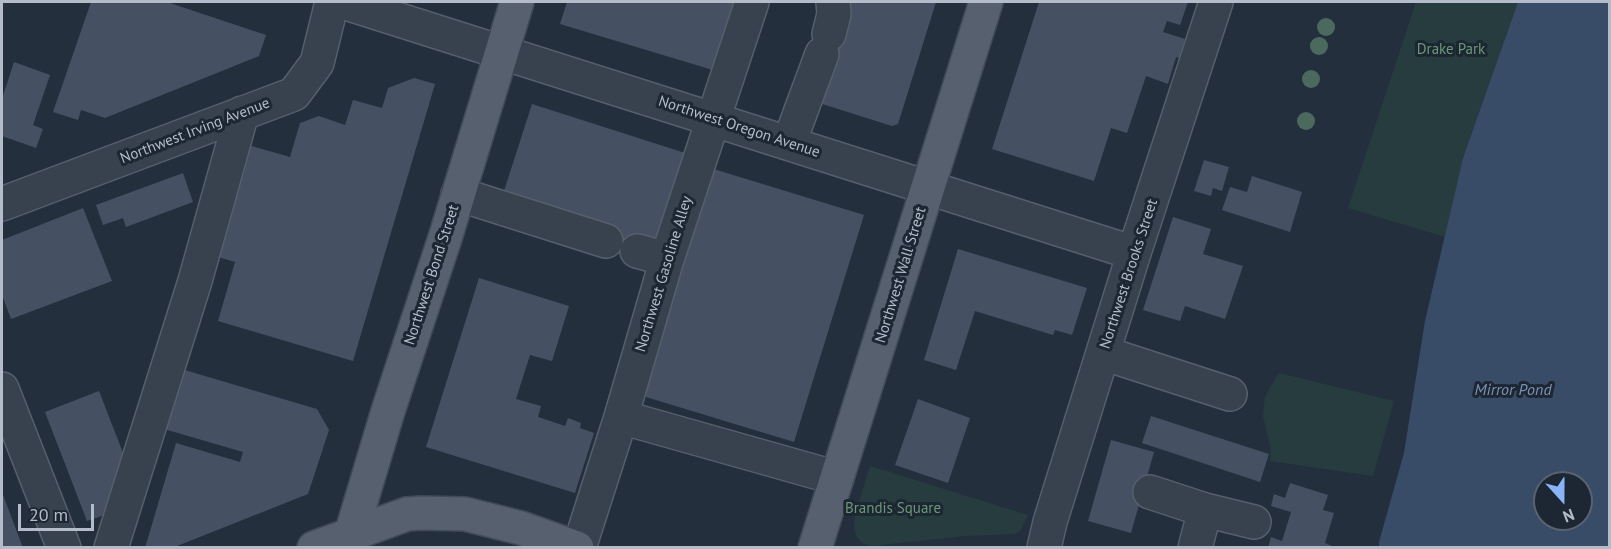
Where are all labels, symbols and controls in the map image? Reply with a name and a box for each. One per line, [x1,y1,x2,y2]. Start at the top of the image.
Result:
park label: Drake Park [1417,41,1485,59]
street label: Northwest Oregon Avenue [656,92,822,162]
street label: Northwest Irving Avenue [118,94,272,168]
street label: Northwest Gasoline Alley [632,194,696,354]
street label: Northwest Brooks Street [1096,197,1162,351]
street label: Northwest Bond Street [401,203,463,347]
street label: Northwest Wall Street [872,205,930,345]
water label: Mirror Pond [1474,380,1552,400]
north arrow [1533,471,1593,531]
scale bar [21,492,98,530]
park label: Brandis Square [845,500,941,518]
text: 20 m [29,503,68,526]
text: N [1560,505,1577,527]

